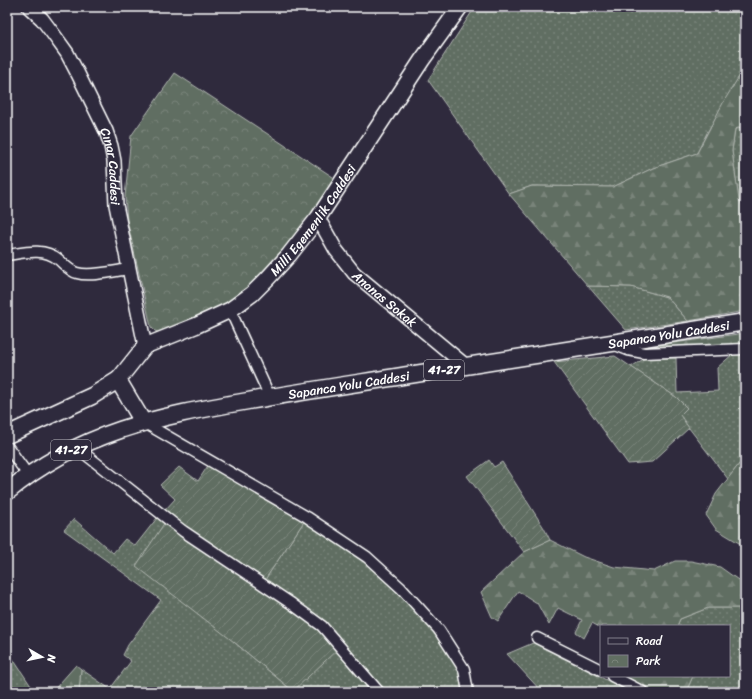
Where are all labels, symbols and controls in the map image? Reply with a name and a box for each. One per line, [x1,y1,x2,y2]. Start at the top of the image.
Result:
street label: Çınar Caddesi [94,124,128,206]
street label: Milli Egemenlik Caddesi [264,159,362,281]
street label: Ananas Sokak [346,264,423,333]
street label: Sapanca Yolu Caddesi [606,313,731,355]
road number: 41-27 [424,360,464,380]
street label: Sapanca Yolu Caddesi [286,364,411,405]
road number: 41-27 [51,440,91,460]
legend [600,625,730,677]
text: Road [636,630,663,652]
north arrow [22,637,62,677]
text: Park [636,650,661,672]
text: N [41,652,62,664]

